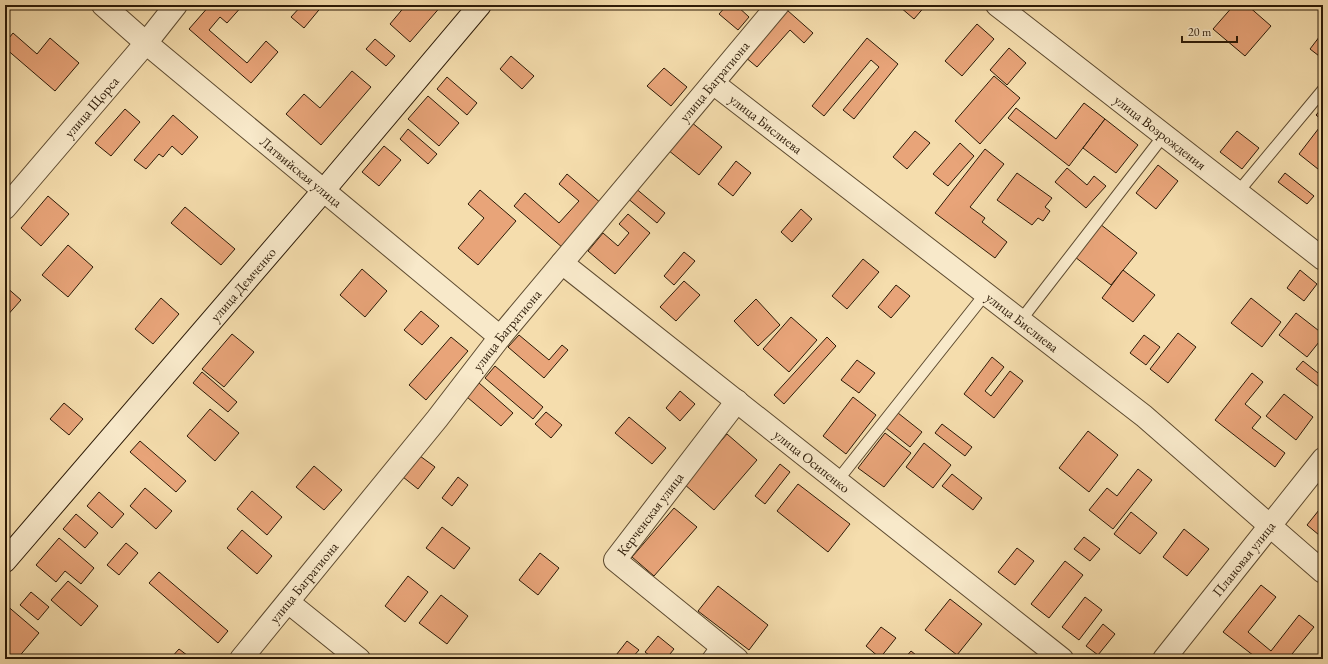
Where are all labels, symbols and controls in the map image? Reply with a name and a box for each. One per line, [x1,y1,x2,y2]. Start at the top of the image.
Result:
scale bar [1182,18,1237,44]
text: 20 m [1188,24,1212,40]
street label: улица Багратиона [675,37,753,125]
street label: улица Щорса [60,72,123,141]
street label: улица Бислиева [726,90,807,158]
street label: улица Возрождения [1110,91,1210,174]
street label: Латвийская улица [256,132,346,211]
street label: улица Демченко [206,243,280,325]
street label: улица Багратиона [468,285,545,374]
street label: улица Бислиева [982,288,1063,356]
street label: улица Осипенко [770,425,854,497]
street label: Керченская улица [613,468,688,559]
street label: Плановая улица [1208,517,1279,600]
street label: улица Багратиона [265,538,342,627]

